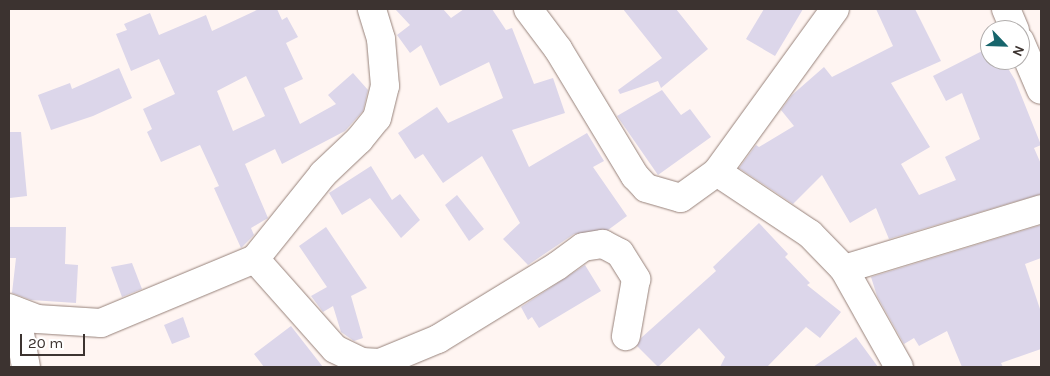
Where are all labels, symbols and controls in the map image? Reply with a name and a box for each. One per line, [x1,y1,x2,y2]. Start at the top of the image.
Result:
north arrow [980,20,1030,70]
text: N [1008,43,1028,59]
scale bar [22,324,88,356]
text: 20 m [28,334,63,352]

